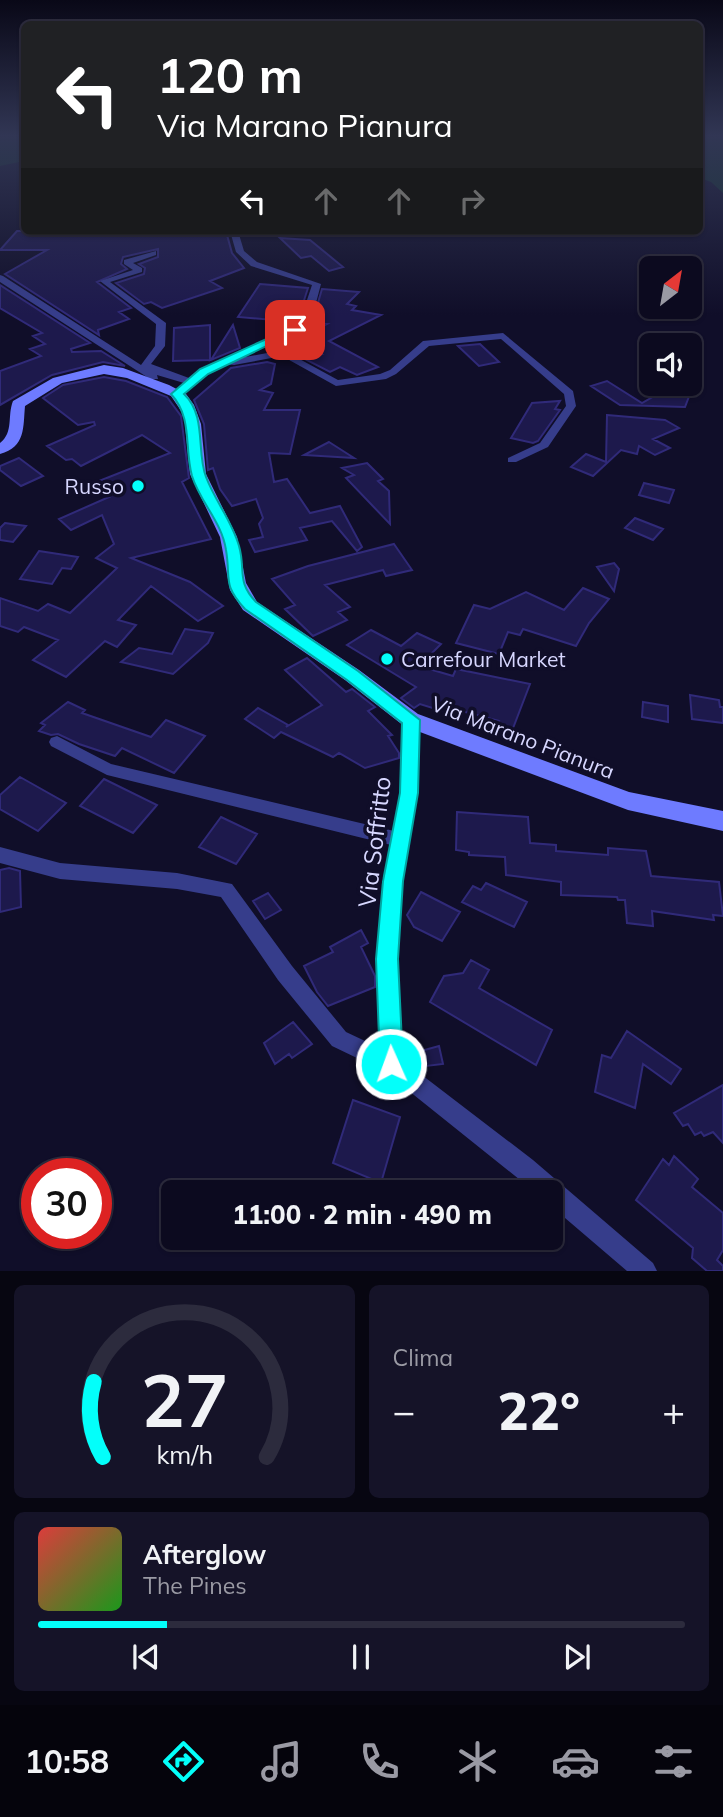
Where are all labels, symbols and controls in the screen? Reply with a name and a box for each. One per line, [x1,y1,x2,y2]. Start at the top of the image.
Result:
text: 120 m [157,44,303,105]
icon: left [42,49,133,140]
text: Via Marano Pianura [157,105,453,145]
icon: left [234,182,272,220]
icon: ahead [307,182,345,220]
icon: ahead [380,182,418,220]
icon: right [453,182,491,220]
north arrow [639,256,702,318]
map controls [639,256,702,396]
pin [265,300,325,360]
icon: arrive [276,311,314,349]
button: sound [639,333,702,396]
place label: Russo [65,473,124,499]
marker: Russo [130,478,146,494]
place label: Carrefour Market [401,646,566,672]
marker: Carrefour Market [379,651,395,667]
street label: Via Marano Pianura [428,690,618,784]
street label: Via Soffritto [351,775,397,909]
position arrow [354,1027,428,1101]
speed limit sign: 30 [21,1158,112,1249]
text: 11:00 · 2 min · 490 m [232,1198,492,1231]
text: Clima [393,1343,453,1372]
text: 27 [141,1355,228,1446]
text: 22° [498,1378,580,1443]
text: − [393,1387,415,1435]
text: + [662,1387,685,1435]
text: km/h [156,1439,213,1470]
text: Afterglow [143,1538,266,1571]
text: The Pines [143,1571,247,1600]
icon: previous [127,1638,165,1676]
icon: pause [342,1638,380,1676]
icon: next [558,1638,596,1676]
icon: directions [159,1737,208,1786]
icon: music [257,1737,306,1786]
icon: phone [355,1737,404,1786]
icon: climate [453,1737,502,1786]
icon: car [551,1737,600,1786]
icon: filters [649,1737,698,1786]
text: 10:58 [25,1741,109,1781]

